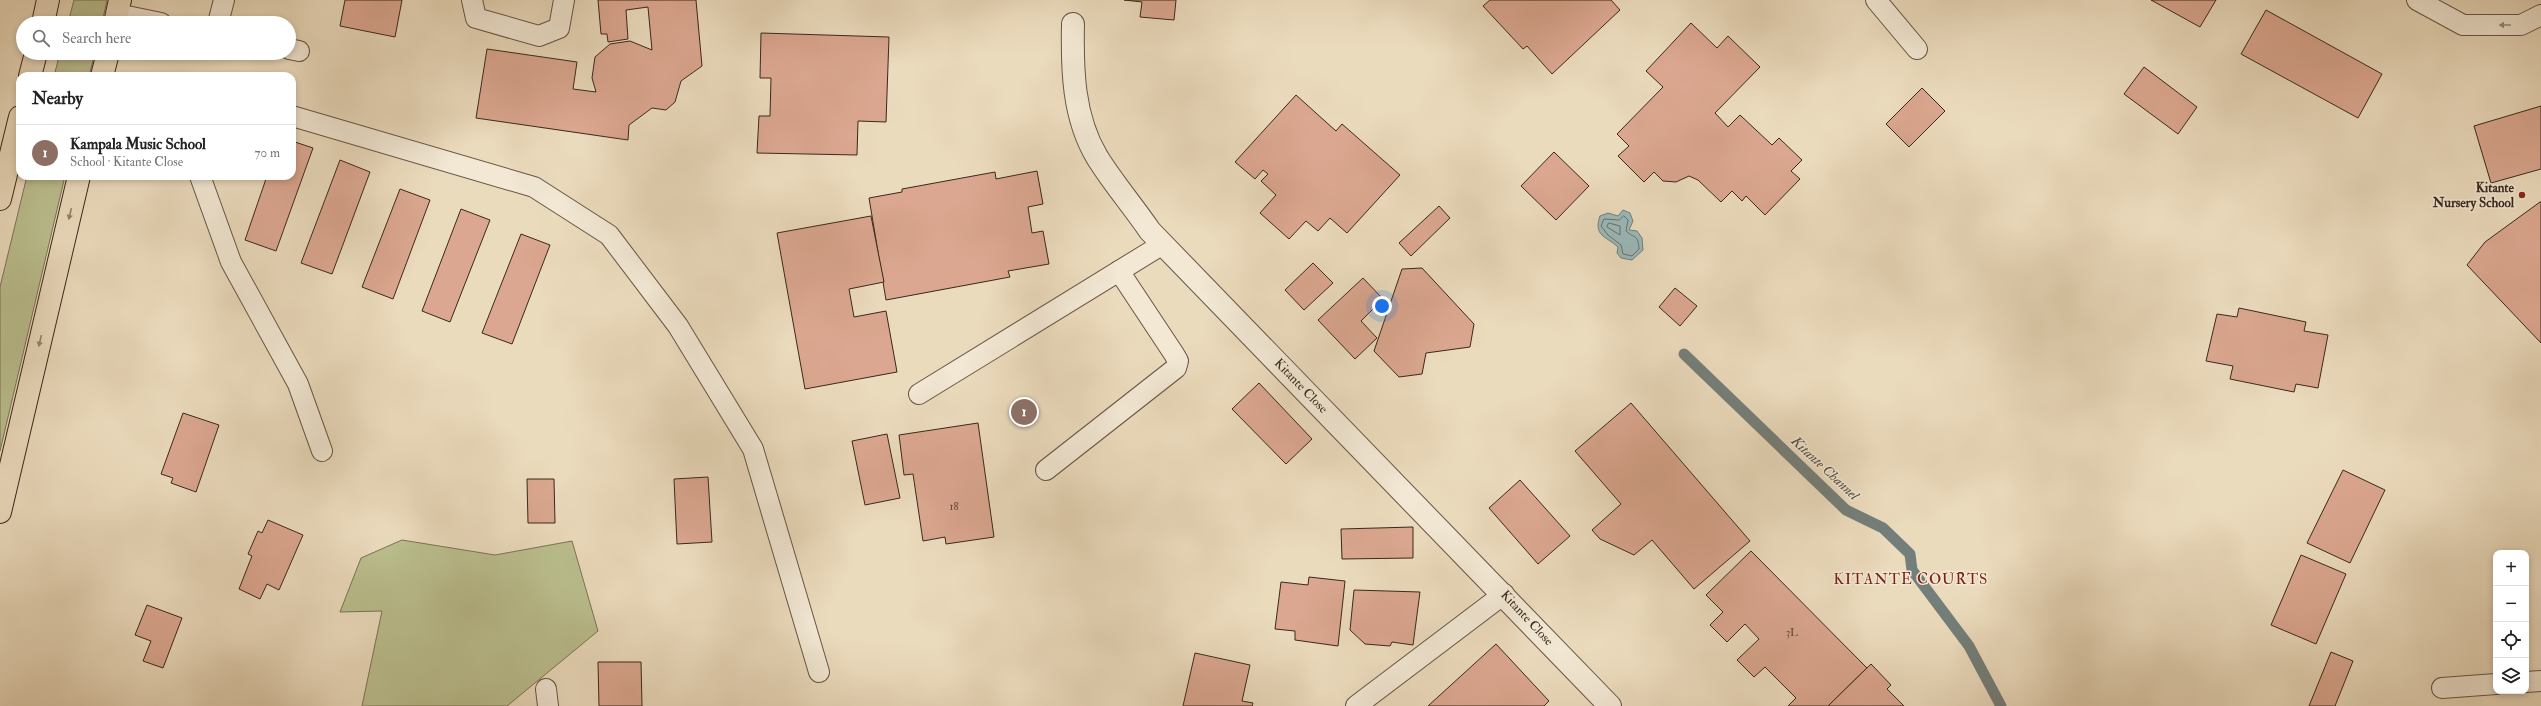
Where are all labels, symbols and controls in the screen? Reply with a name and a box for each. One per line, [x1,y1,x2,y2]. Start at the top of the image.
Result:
search box [16,16,296,60]
one-way arrow [2498,22,2511,28]
icon: search [30,27,52,49]
text: Search here [62,29,131,48]
text: Nearby [32,88,83,109]
text: Kampala Music School [70,135,206,154]
text: 1 [43,145,47,161]
text: 70 m [255,145,280,161]
text: School · Kitante Close [70,154,183,170]
place label: Kitante Nursery School [2432,180,2515,212]
marker: Kitante Nursery School [2517,190,2527,200]
one-way arrow [67,208,73,220]
your location [1372,296,1392,316]
one-way arrow [37,334,43,347]
street label: Kitante Close [1271,355,1331,417]
pin: 1 [1011,397,1037,427]
water label: Kitante Channel [1787,432,1864,505]
house number: 18 [949,500,959,513]
map controls [2493,550,2529,694]
button: + [2493,550,2529,586]
district label: KITANTE COURTS [1834,570,1988,589]
button: − [2493,586,2529,622]
street label: Kitante Close [1497,587,1557,649]
button: locate [2493,622,2529,658]
house number: 3L [1786,626,1798,639]
button: layers [2493,658,2529,694]

